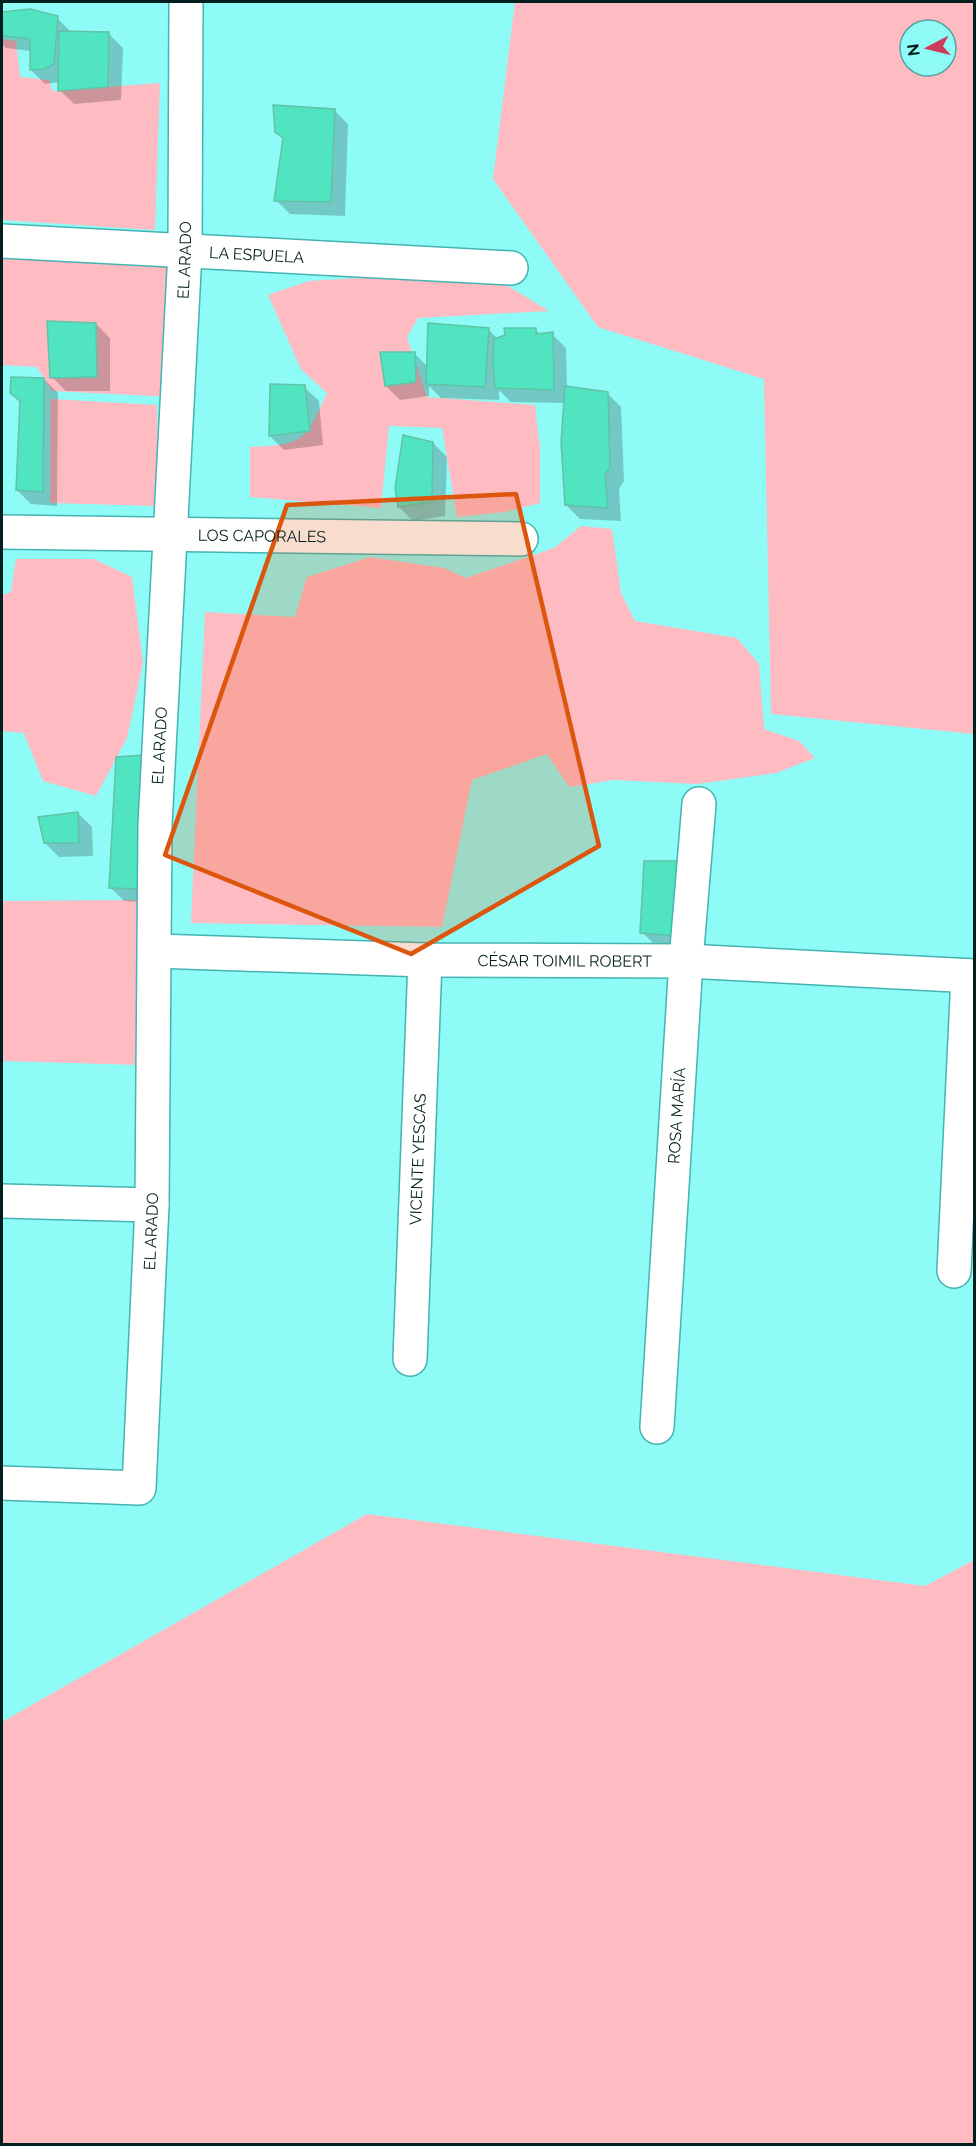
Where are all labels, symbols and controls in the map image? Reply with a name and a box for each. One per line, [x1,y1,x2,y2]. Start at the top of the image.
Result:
north arrow [898,18,958,78]
text: N [903,43,924,57]
street label: EL ARADO [174,221,195,300]
street label: LA ESPUELA [209,243,305,267]
street label: LOS CAPORALES [198,526,327,546]
street label: EL ARADO [148,706,171,785]
street label: CÉSAR TOIMIL ROBERT [478,950,652,971]
street label: ROSA MARÍA [664,1067,689,1164]
street label: VICENTE YESCAS [406,1093,430,1225]
street label: EL ARADO [140,1192,162,1271]

